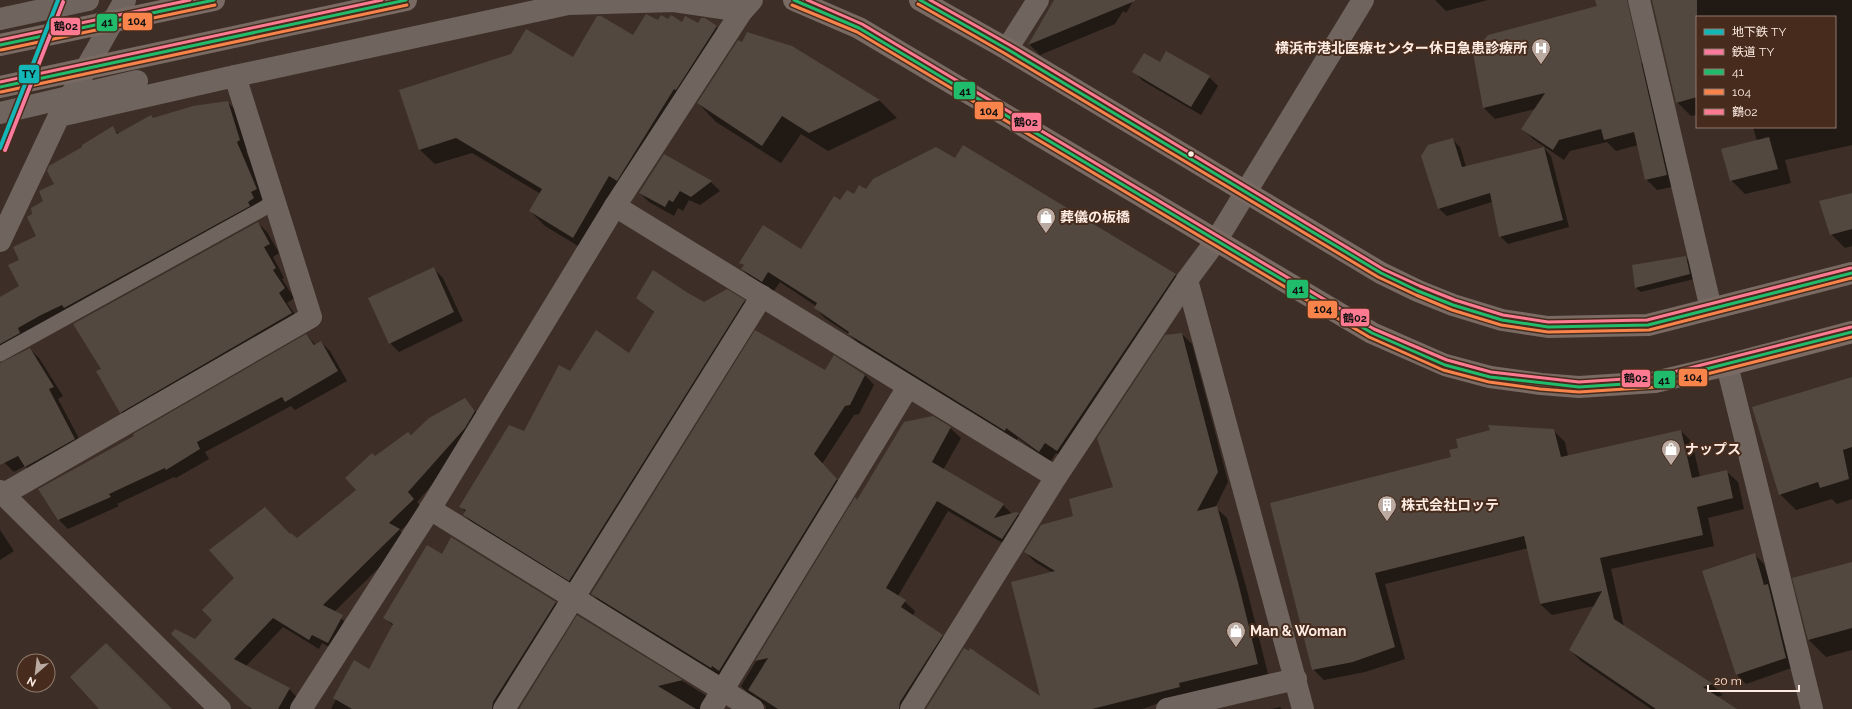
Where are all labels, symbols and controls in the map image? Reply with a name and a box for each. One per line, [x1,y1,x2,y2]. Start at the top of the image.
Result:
line badge: 104 [122,12,153,31]
line badge: 41 [96,13,118,32]
text: 104 [128,15,146,28]
text: 41 [101,16,113,29]
legend [1696,16,1836,128]
line badge: 鶴02 [50,17,81,36]
text: 鶴02 [53,20,78,33]
text: 地下鉄 TY [1732,25,1786,39]
hospital icon: 横浜市港北医療センター休日急患診療所 [1530,37,1552,65]
place label: 横浜市港北医療センター休日急患診療所 [1275,40,1527,56]
text: 鉄道 TY [1732,45,1774,59]
line badge: TY [18,64,40,84]
text: 41 [1732,65,1744,79]
text: TY [22,68,37,81]
line badge: 41 [953,81,976,100]
text: 41 [959,85,971,98]
text: 104 [1732,85,1751,99]
line badge: 104 [974,101,1004,120]
text: 104 [980,105,998,118]
text: 鶴02 [1732,105,1758,119]
line badge: 鶴02 [1011,112,1042,132]
text: 鶴02 [1013,116,1038,129]
unlabelled marker [1186,149,1196,159]
shop icon: 葬儀の板橋 [1035,206,1057,234]
place label: 葬儀の板橋 [1060,209,1130,225]
line badge: 41 [1286,279,1309,299]
text: 41 [1292,283,1304,296]
line badge: 104 [1307,300,1338,319]
text: 104 [1314,303,1332,316]
line badge: 鶴02 [1340,308,1370,327]
text: 鶴02 [1342,312,1367,325]
line badge: 104 [1678,368,1708,387]
line badge: 鶴02 [1621,369,1651,388]
line badge: 41 [1653,370,1676,389]
text: 104 [1684,371,1702,384]
text: 鶴02 [1623,372,1648,385]
text: 41 [1658,374,1670,387]
shop icon: ナップス [1660,438,1682,466]
place label: ナップス [1685,441,1741,457]
building icon: 株式会社ロッテ [1376,494,1398,522]
place label: 株式会社ロッテ [1401,497,1499,513]
shop icon: Man & Woman [1225,620,1247,648]
place label: Man & Woman [1250,623,1347,639]
north arrow [16,653,56,693]
scale bar [1708,667,1799,693]
text: N [25,674,38,689]
text: 20 m [1714,674,1742,688]

